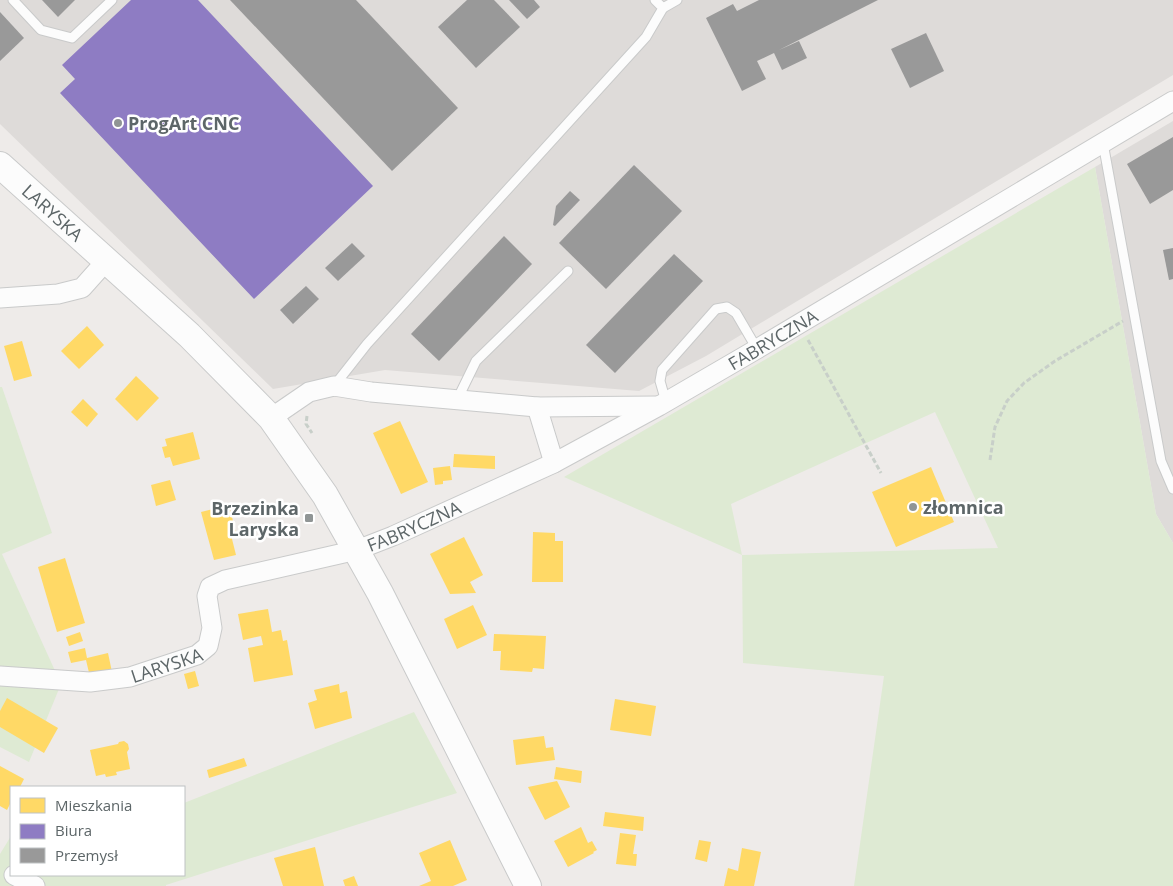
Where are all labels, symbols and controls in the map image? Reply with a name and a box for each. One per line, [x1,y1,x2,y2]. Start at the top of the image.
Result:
place label: ProgArt CNC [128,111,239,135]
marker: ProgArt CNC [112,117,124,129]
street label: LARYSKA [17,179,89,247]
street label: FABRYCZNA [723,303,822,375]
street label: FABRYCZNA [363,495,465,557]
place label: złomnica [923,495,1004,519]
place label: Brzezinka Laryska [211,496,299,541]
marker: złomnica [907,501,919,513]
marker: Brzezinka Laryska [303,512,315,524]
street label: LARYSKA [128,642,206,688]
legend [10,786,185,876]
text: Mieszkania [55,795,132,815]
text: Biura [55,820,92,840]
text: Przemysł [55,845,118,865]

